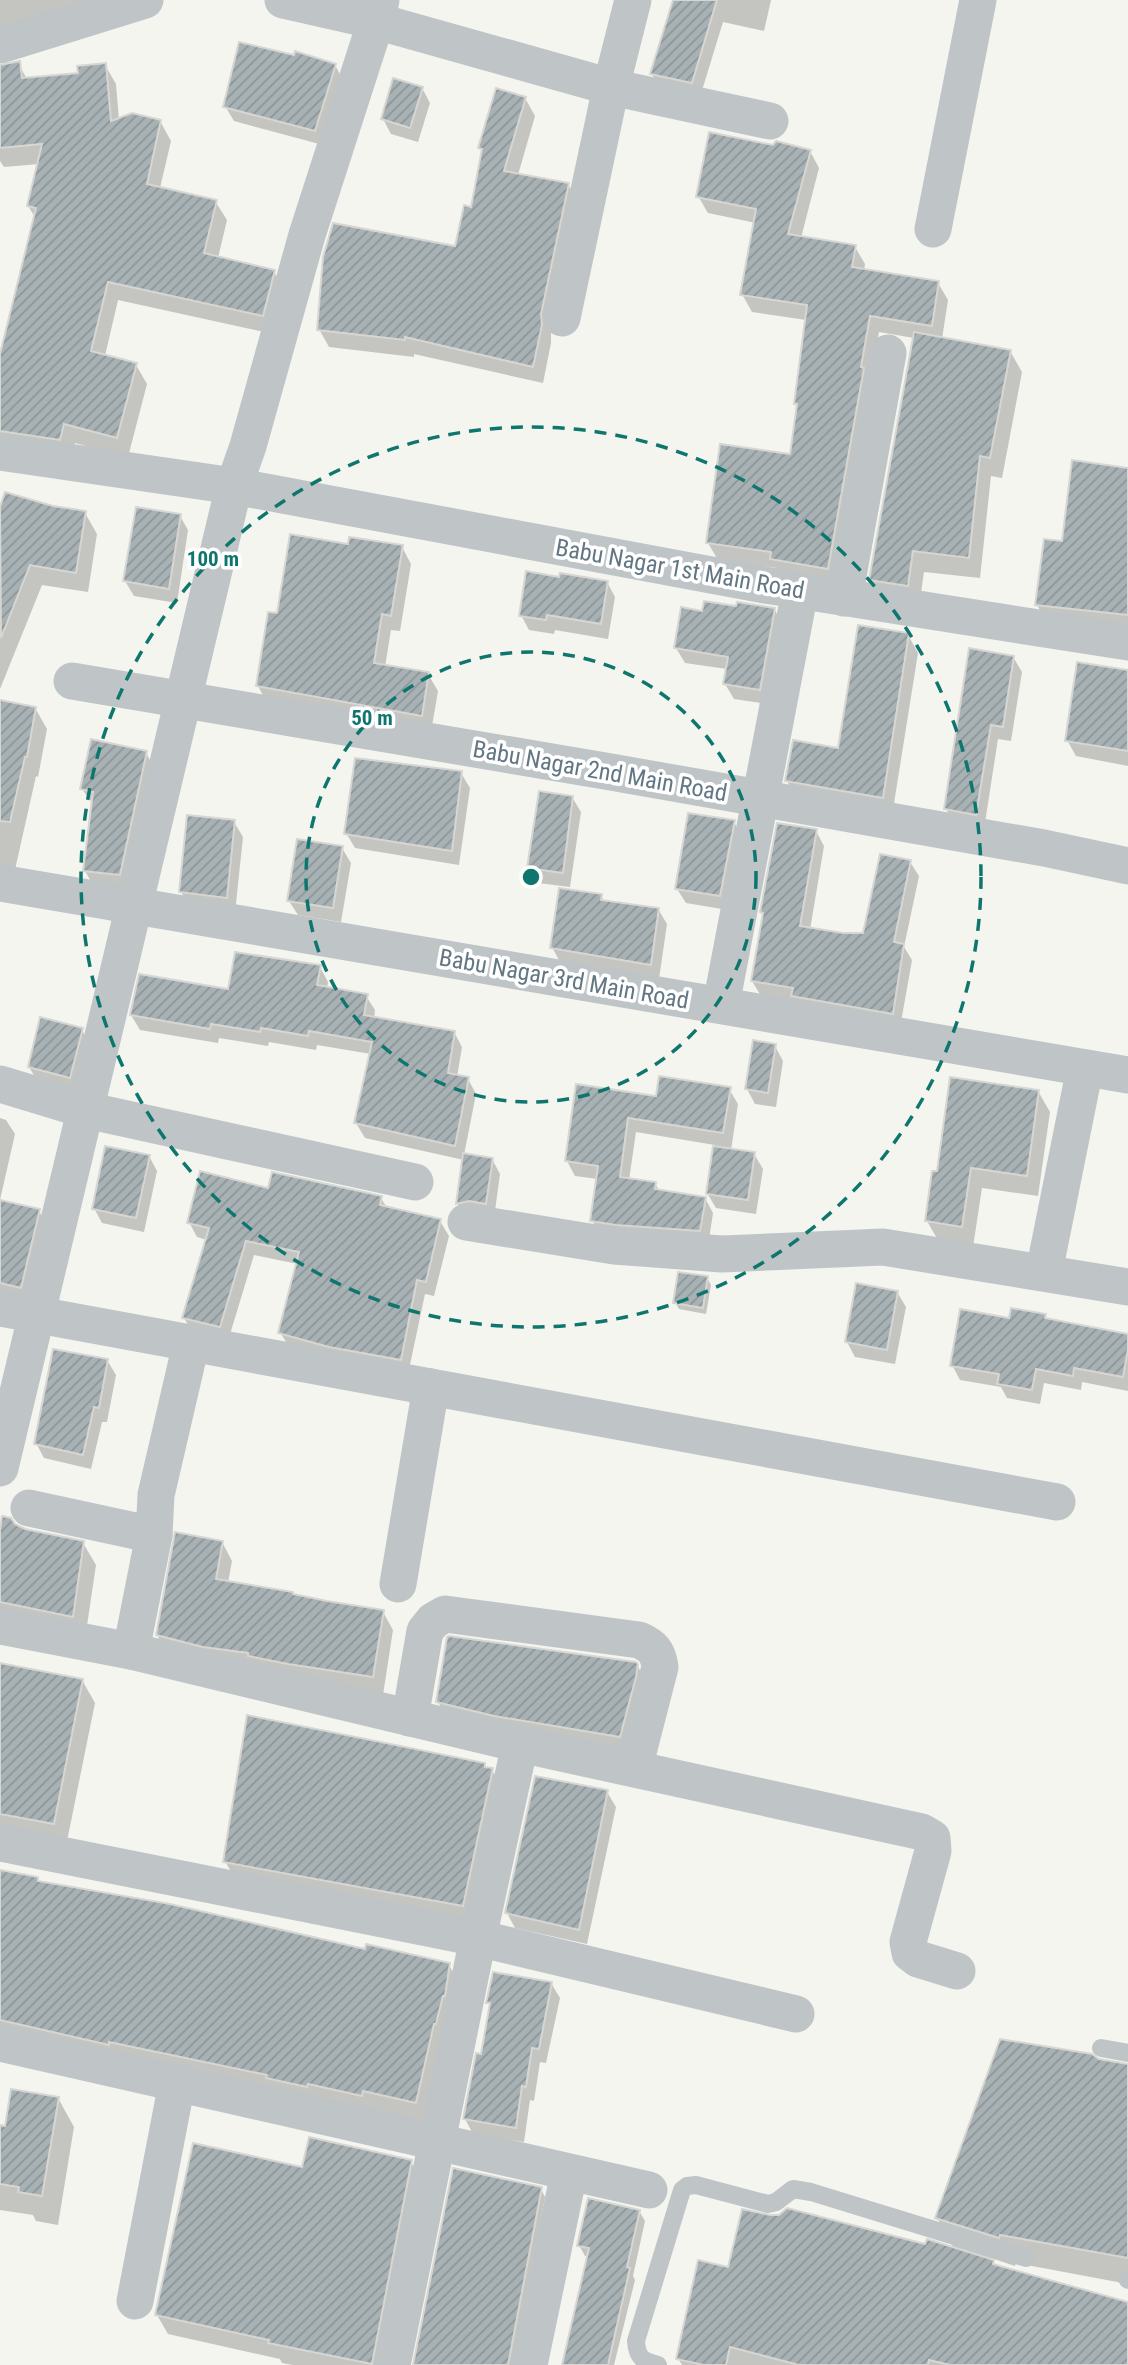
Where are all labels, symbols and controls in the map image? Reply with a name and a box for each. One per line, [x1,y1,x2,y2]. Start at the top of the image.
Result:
street label: Babu Nagar 1st Main Road [554,533,806,605]
text: 100 m [187,547,239,571]
text: 50 m [351,706,393,730]
street label: Babu Nagar 2nd Main Road [471,735,729,807]
centre of rings [519,865,543,889]
street label: Babu Nagar 3rd Main Road [437,943,691,1015]

